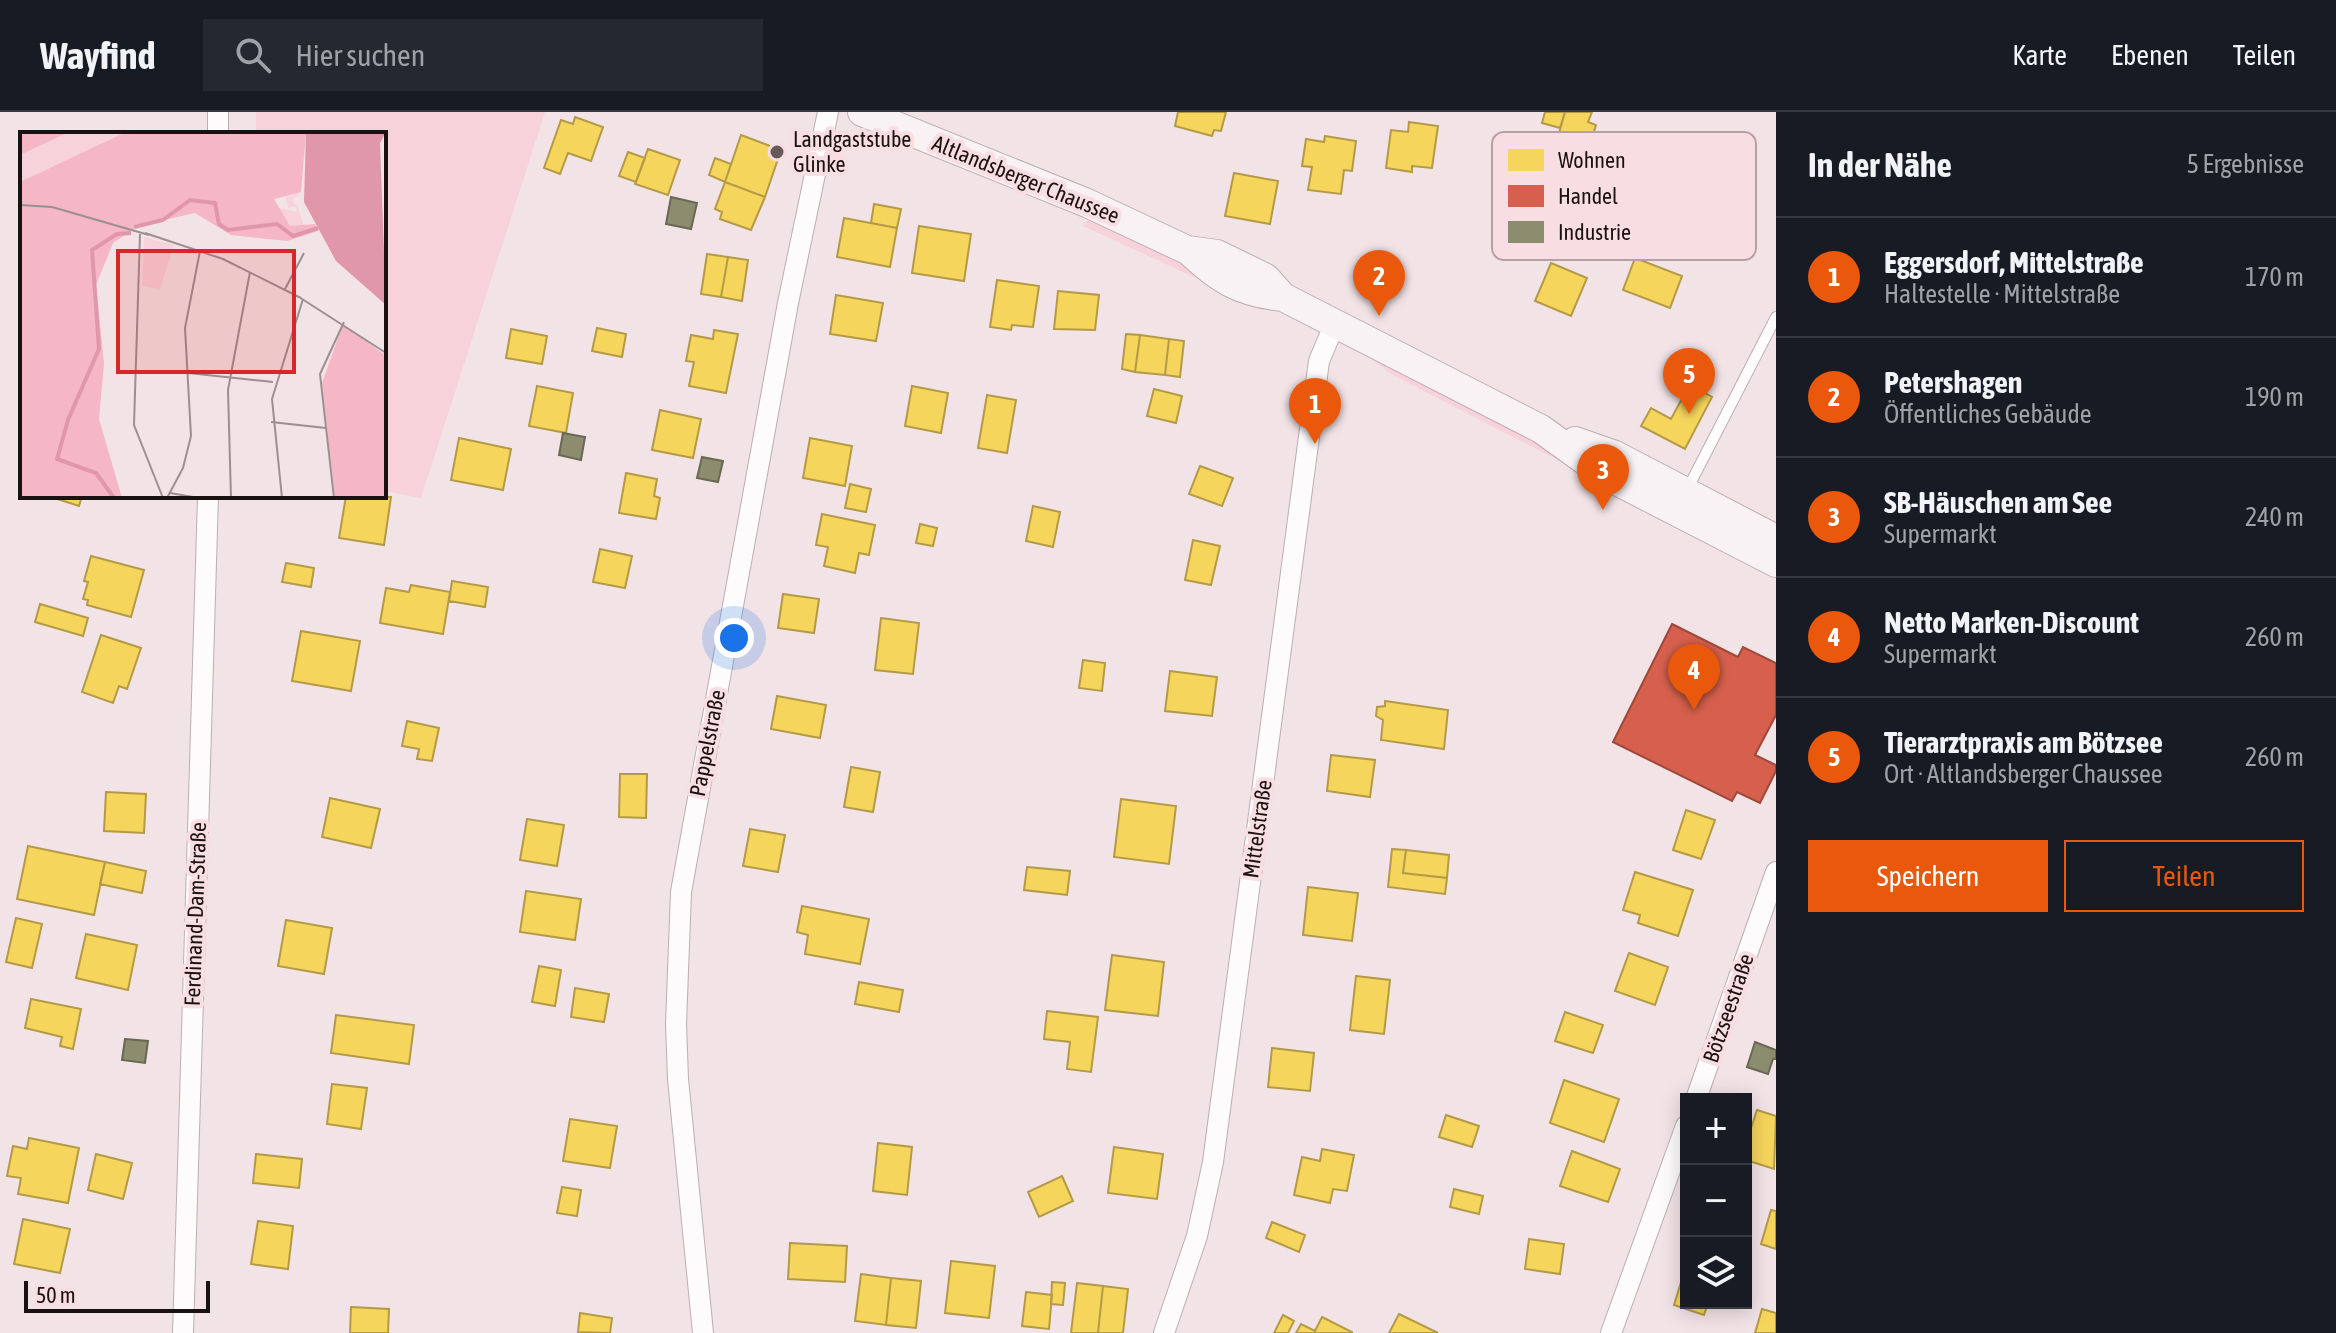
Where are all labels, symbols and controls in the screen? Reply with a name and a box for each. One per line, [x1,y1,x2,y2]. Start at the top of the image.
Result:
search box [203,19,763,91]
icon: search [231,33,275,77]
text: Wayfind [40,34,155,77]
text: Hier suchen [295,38,425,72]
text: Karte [2012,39,2067,71]
text: Ebenen [2111,39,2189,71]
text: Teilen [2233,39,2296,71]
place label: Landgaststube Glinke [793,126,911,177]
street label: Altlandsberger Chaussee [929,130,1123,228]
inset map [20,132,386,498]
legend [1492,132,1756,260]
marker: Landgaststube Glinke [768,143,786,161]
text: In der Nähe [1808,145,1952,184]
text: Wohnen [1558,147,1626,173]
text: 5 Ergebnisse [2187,149,2304,179]
text: Handel [1558,183,1618,209]
text: Industrie [1558,219,1631,245]
text: Eggersdorf, Mittelstraße [1884,245,2144,279]
pin: 2 [1353,250,1405,316]
text: 1 [1828,262,1840,292]
text: 170 m [2245,262,2304,292]
text: Haltestelle · Mittelstraße [1884,279,2120,309]
pin: 5 [1663,348,1715,414]
text: Petershagen [1884,365,2022,399]
pin: 1 [1289,378,1341,444]
text: 2 [1828,382,1840,412]
text: 190 m [2245,382,2304,412]
text: Öffentliches Gebäude [1884,399,2092,429]
pin: 3 [1577,444,1629,510]
text: SB-Häuschen am See [1884,485,2112,519]
text: 3 [1828,502,1840,532]
text: 240 m [2245,502,2304,532]
text: Supermarkt [1884,519,1997,549]
text: Netto Marken-Discount [1884,605,2139,639]
your location [714,618,754,658]
text: 4 [1828,622,1840,652]
text: 260 m [2245,622,2304,652]
text: Supermarkt [1884,639,1997,669]
pin: 4 [1668,644,1720,710]
street label: Pappelstraße [684,688,730,798]
text: Tierarztpraxis am Bötzsee [1884,725,2163,759]
text: 5 [1828,742,1840,772]
text: 260 m [2245,742,2304,772]
text: Ort · Altlandsberger Chaussee [1884,759,2163,789]
street label: Mittelstraße [1237,778,1277,880]
street label: Ferdinand-Dam-Straße [179,822,211,1006]
button: Speichern [1808,840,2048,912]
button: Teilen [2064,840,2304,912]
street label: Bötzseestraße [1697,950,1759,1066]
map controls [1680,1093,1752,1309]
button: + [1680,1093,1752,1165]
button: − [1680,1165,1752,1237]
button: layers [1680,1237,1752,1309]
scale bar [24,1277,210,1313]
text: 50 m [36,1282,76,1308]

